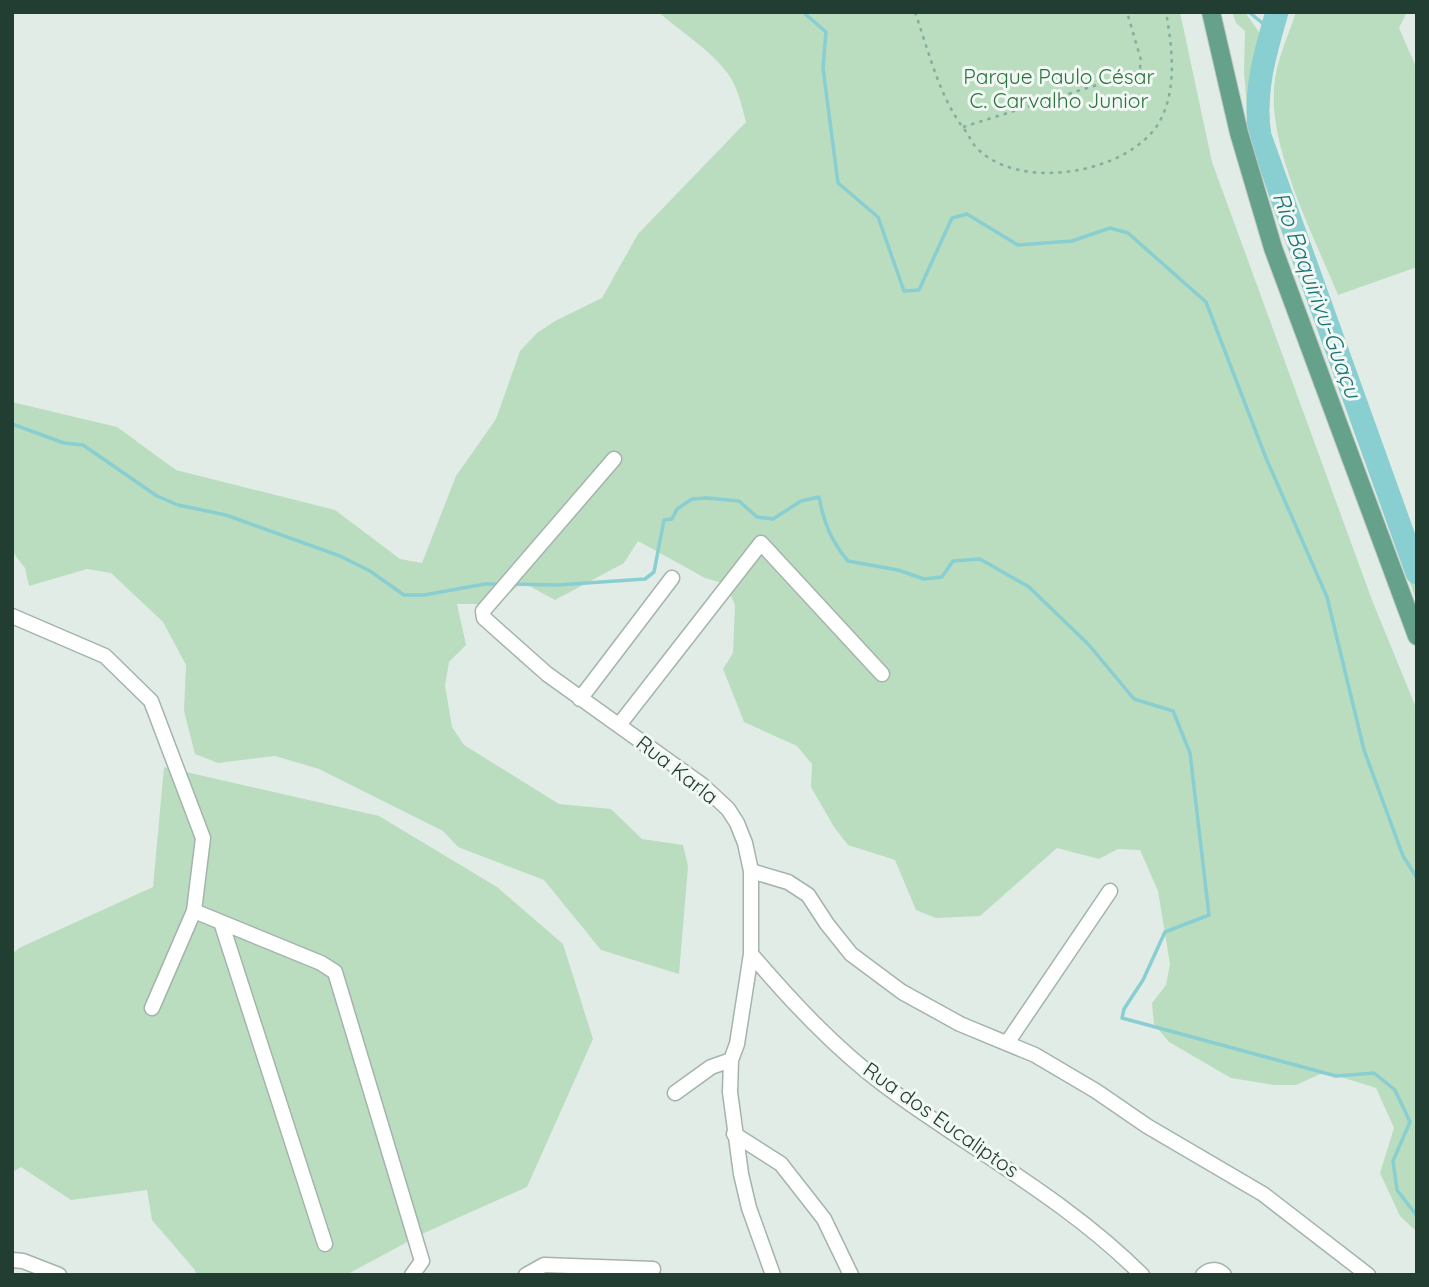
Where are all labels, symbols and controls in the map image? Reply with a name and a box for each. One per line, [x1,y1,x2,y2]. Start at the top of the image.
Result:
park label: Parque Paulo César C. Carvalho Junior [963,63,1155,113]
water label: Rio Baquirivu-Guaçu [1267,188,1369,404]
street label: Rua Karla [631,729,724,809]
street label: Rua dos Eucaliptos [859,1056,1024,1183]

